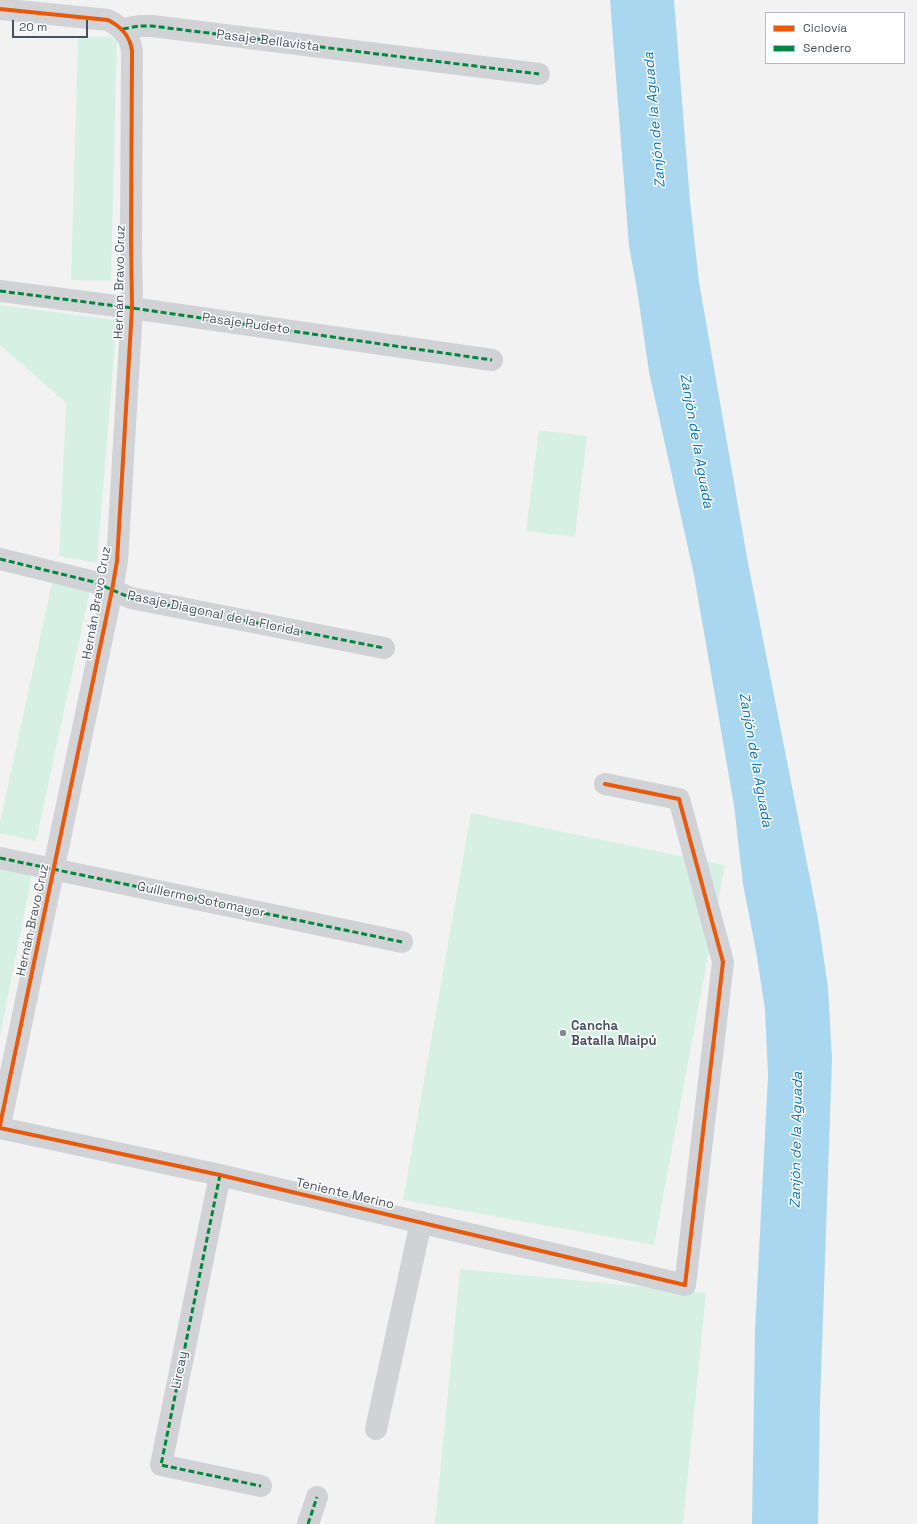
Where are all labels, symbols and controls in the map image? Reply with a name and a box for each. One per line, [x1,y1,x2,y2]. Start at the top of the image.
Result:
scale bar [14,12,90,38]
legend [765,12,905,64]
text: 20 m [19,19,47,35]
text: Ciclovía [803,20,847,36]
street label: Pasaje Bellavista [216,27,320,55]
text: Sendero [803,40,851,56]
water label: Zanjón de la Aguada [641,51,669,189]
street label: Hernán Bravo Cruz [111,225,129,339]
street label: Pasaje Pudeto [201,310,291,338]
water label: Zanjón de la Aguada [676,372,716,510]
street label: Hernán Bravo Cruz [79,545,115,661]
street label: Pasaje Diagonal de la Florida [126,588,302,640]
water label: Zanjón de la Aguada [735,691,775,829]
street label: Hernán Bravo Cruz [13,862,53,978]
street label: Guillermo Sotomayor [136,879,266,921]
place label: Cancha Batalla Maipú [571,1018,657,1049]
marker: Cancha Batalla Maipú [558,1028,568,1038]
water label: Zanjón de la Aguada [787,1072,807,1208]
street label: Teniente Merino [294,1175,396,1213]
street label: Lircay [169,1350,191,1390]

